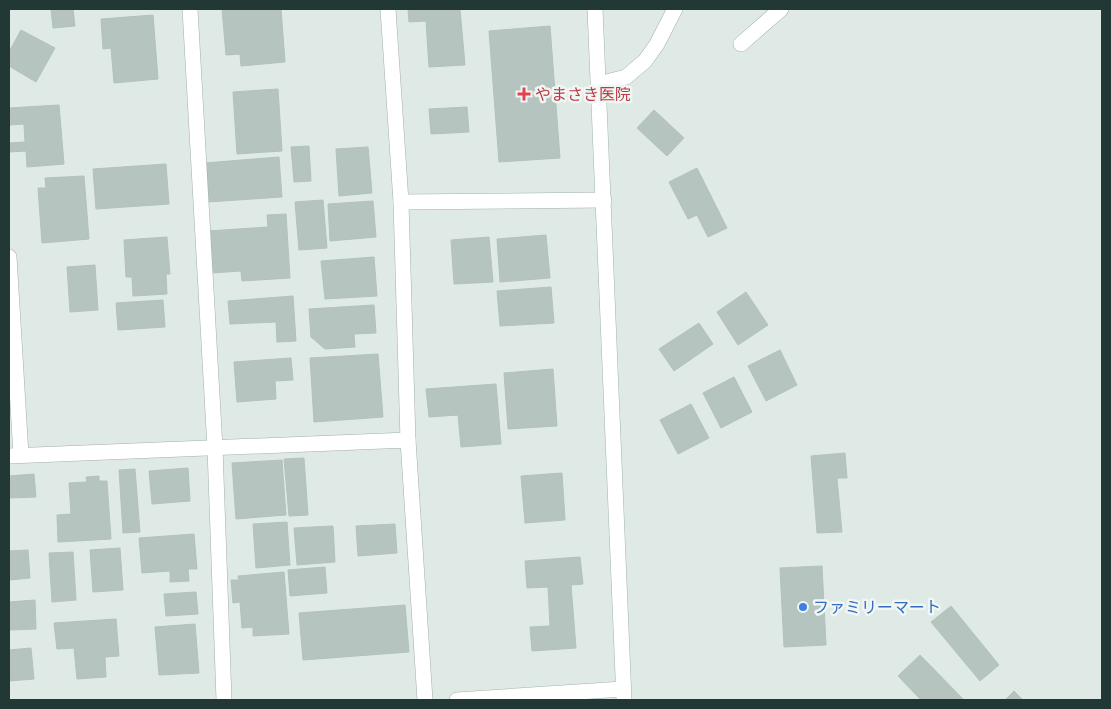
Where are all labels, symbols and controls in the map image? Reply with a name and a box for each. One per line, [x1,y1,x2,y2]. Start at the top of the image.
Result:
place label: やまさき医院 [535,83,631,105]
marker: やまさき医院 [517,87,531,101]
place label: ファミリーマート [813,596,941,618]
marker: ファミリーマート [797,601,809,613]

